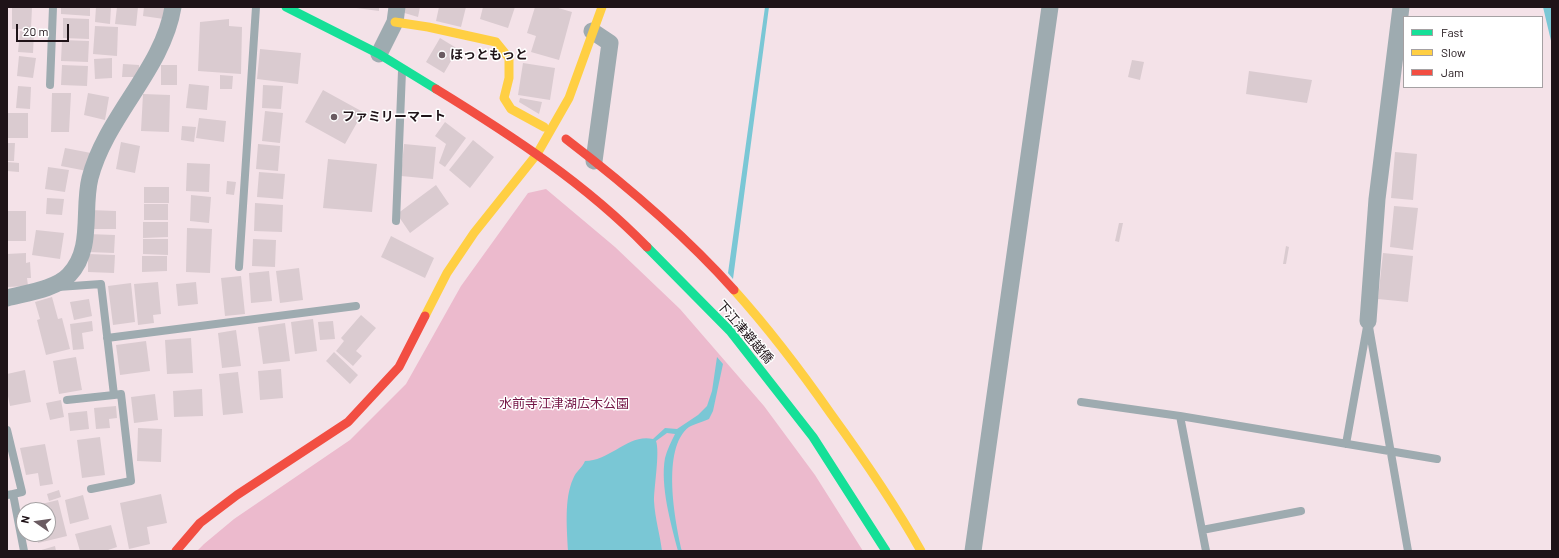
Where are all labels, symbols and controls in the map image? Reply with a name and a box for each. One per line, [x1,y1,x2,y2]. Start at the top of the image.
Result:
scale bar [18,16,71,42]
legend [1403,16,1543,88]
text: 20 m [23,24,49,38]
text: Fast [1441,25,1464,39]
text: Slow [1441,45,1466,59]
place label: ほっともっと [450,47,528,63]
marker: ほっともっと [437,50,447,60]
text: Jam [1441,65,1464,79]
place label: ファミリーマート [342,109,446,125]
marker: ファミリーマート [329,112,339,122]
street label: 下江津避越僑 [714,297,776,367]
park label: 水前寺江津湖広木公園 [499,396,629,412]
north arrow [16,502,56,542]
text: N [18,514,32,524]

